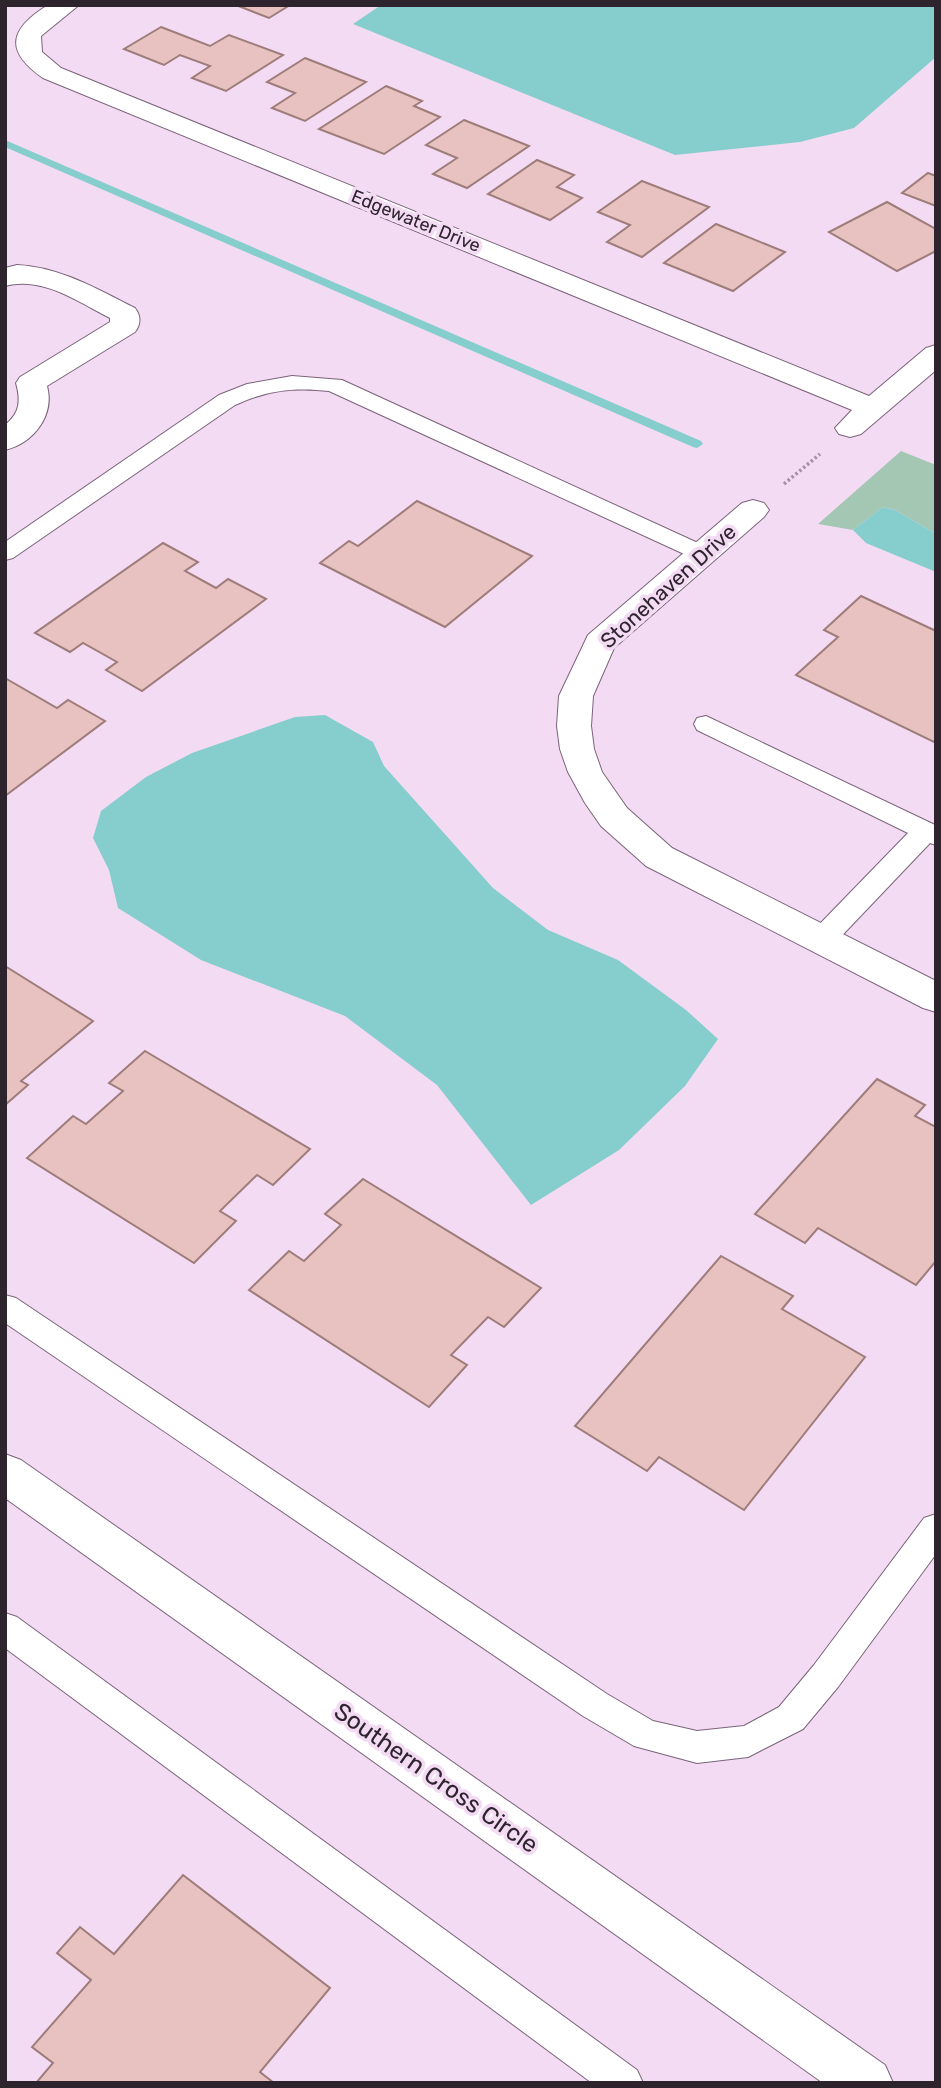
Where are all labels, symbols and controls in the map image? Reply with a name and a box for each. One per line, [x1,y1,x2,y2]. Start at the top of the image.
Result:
street label: Edgewater Drive [348,185,484,257]
street label: Stonehaven Drive [595,519,741,653]
street label: Southern Cross Circle [329,1697,543,1859]

